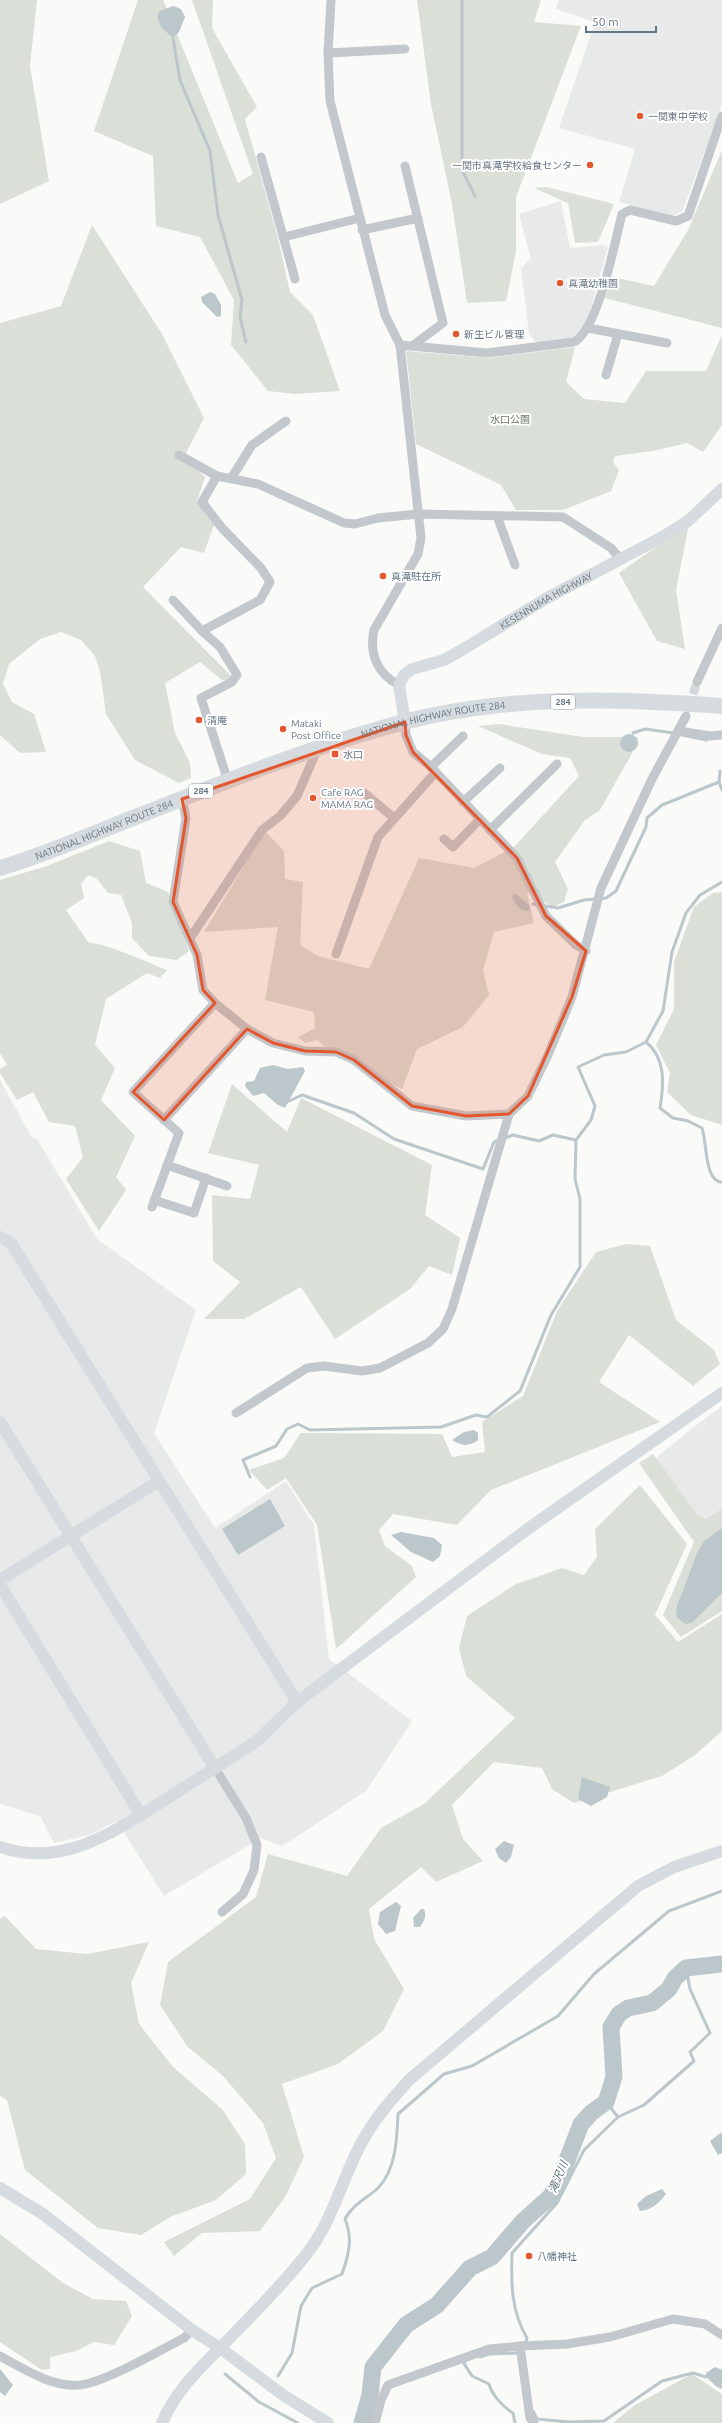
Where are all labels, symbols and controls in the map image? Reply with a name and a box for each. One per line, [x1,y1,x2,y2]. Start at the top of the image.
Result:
scale bar [586,8,656,34]
text: 50 m [592,15,619,28]
marker: 一関東中学校 [635,111,645,121]
place label: 一関東中学校 [648,111,708,122]
place label: 一関市真滝学校給食センター [452,160,582,171]
marker: 一関市真滝学校給食センター [585,160,595,170]
marker: 真滝幼稚園 [555,278,565,288]
place label: 真滝幼稚園 [568,278,618,289]
marker: 新生ビル管理 [451,329,461,339]
place label: 新生ビル管理 [464,329,524,340]
park label: 水口公園 [490,414,530,425]
street label: KESENNUMA HIGHWAY [498,570,595,632]
marker: 真滝駐在所 [378,571,388,581]
place label: 真滝駐在所 [391,571,441,582]
road number: 284 [551,695,575,709]
street label: NATIONAL HIGHWAY ROUTE 284 [360,699,506,740]
marker: 清庵 [194,715,204,725]
place label: 清庵 [207,715,227,726]
place label: Mataki Post Office [291,718,341,741]
marker: Mataki Post Office [278,724,288,734]
marker: 水口 [330,749,340,759]
place label: 水口 [343,749,363,760]
road number: 284 [189,784,213,798]
place label: Cafe RAG MAMA RAG [321,787,373,810]
marker: Cafe RAG MAMA RAG [308,793,318,803]
street label: NATIONAL HIGHWAY ROUTE 284 [34,798,175,862]
water label: 滝沢川 [546,2159,570,2195]
marker: 八幡神社 [524,2251,534,2261]
place label: 八幡神社 [537,2251,577,2262]

